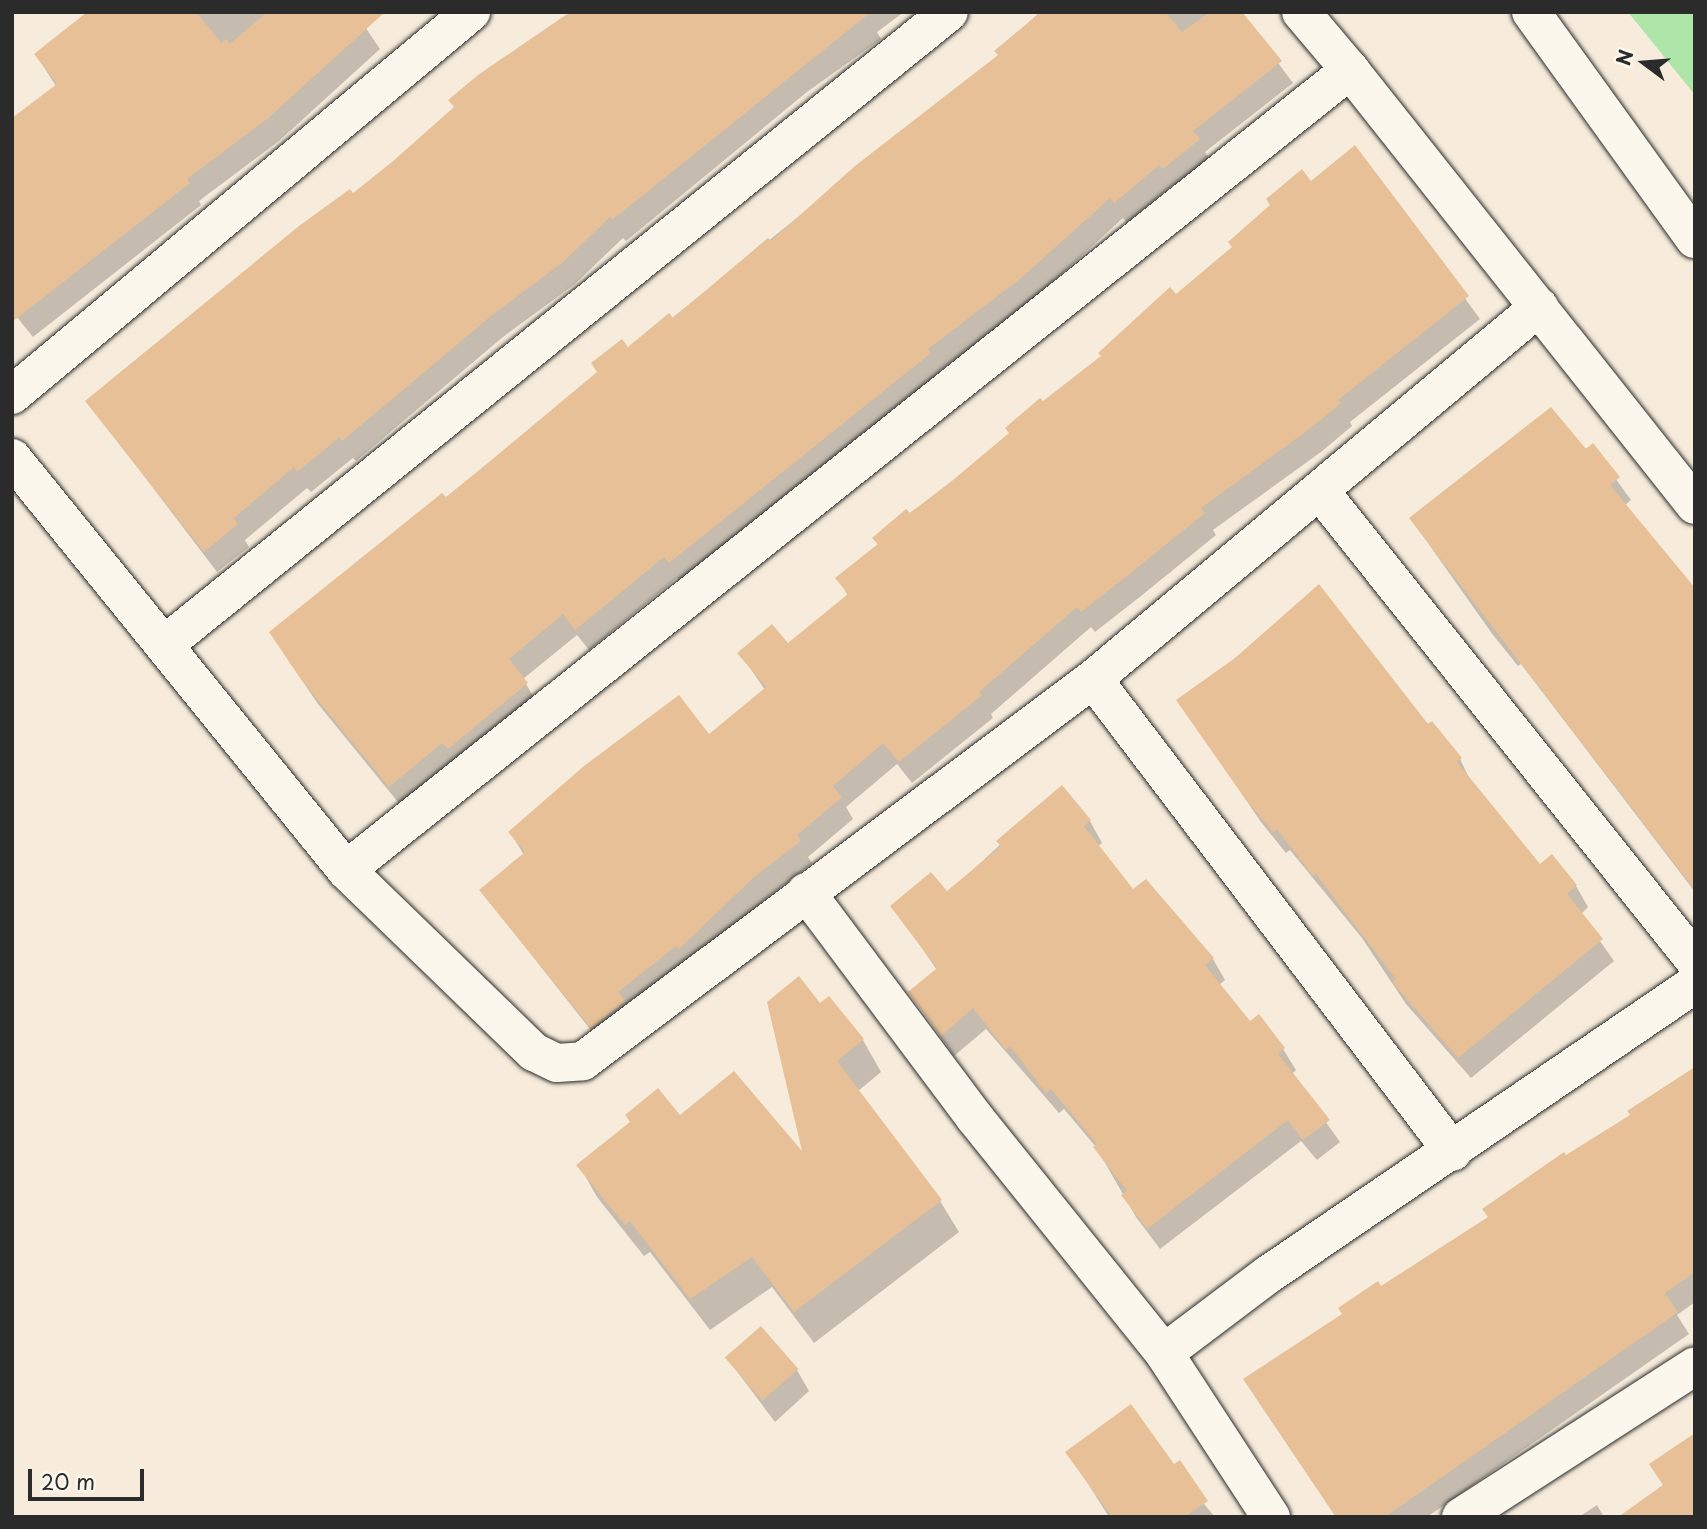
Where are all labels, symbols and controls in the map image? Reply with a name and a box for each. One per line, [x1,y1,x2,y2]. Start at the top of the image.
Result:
north arrow [1609,28,1679,98]
text: N [1608,46,1639,68]
scale bar [32,1456,147,1500]
text: 20 m [41,1465,95,1497]

